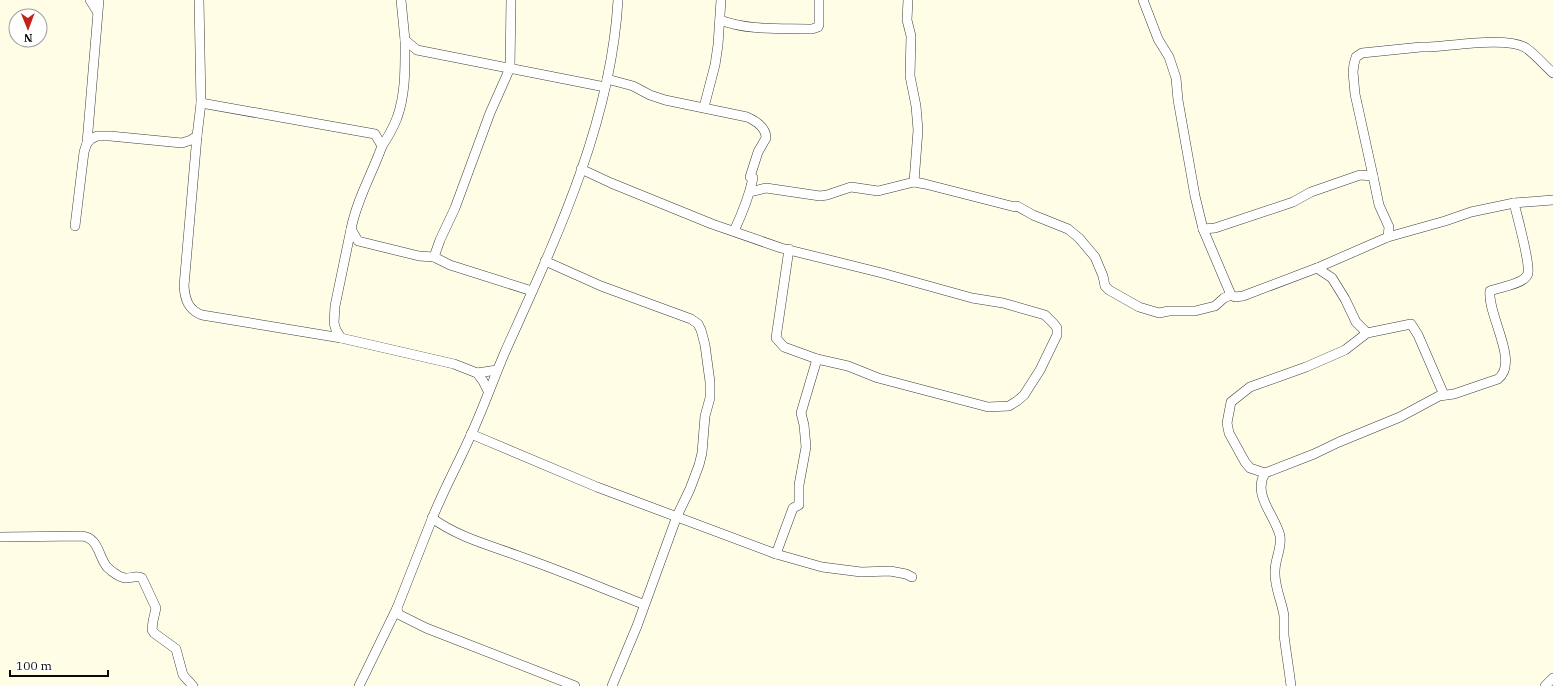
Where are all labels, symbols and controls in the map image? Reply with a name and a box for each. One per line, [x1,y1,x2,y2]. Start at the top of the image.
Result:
north arrow [8,8,48,48]
text: N [23,31,33,45]
scale bar [10,652,108,678]
text: 100 m [16,658,52,673]

